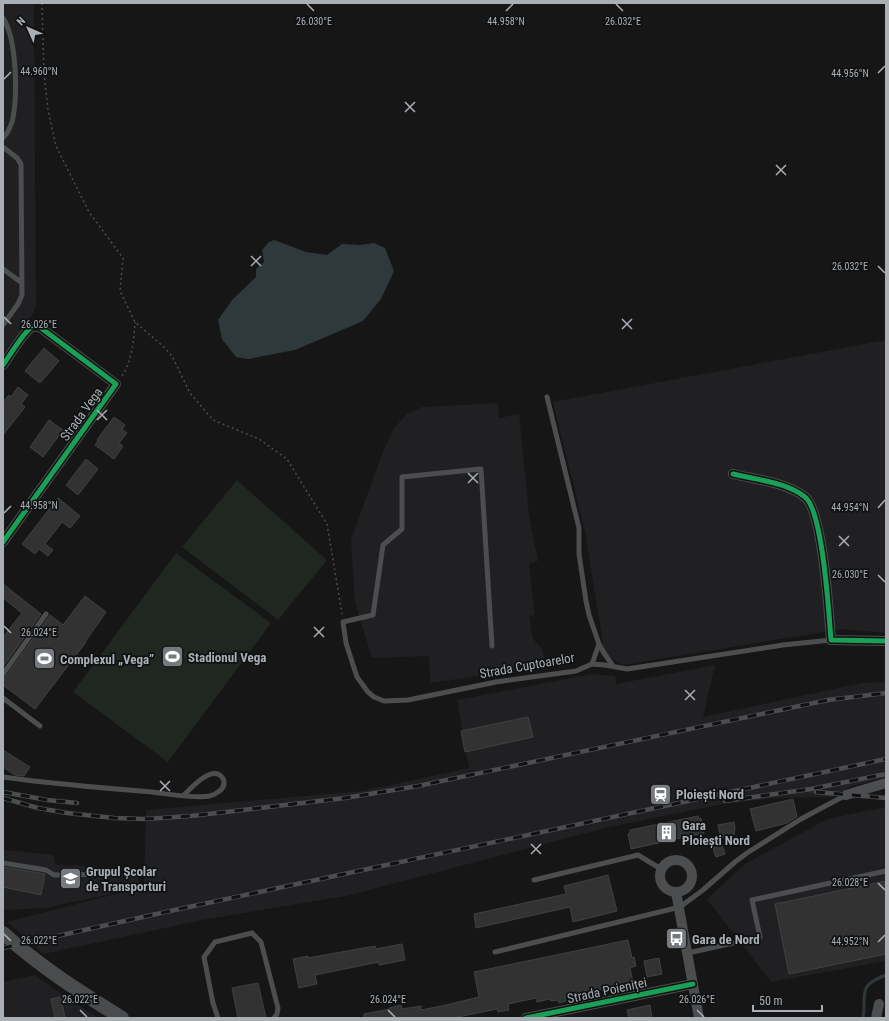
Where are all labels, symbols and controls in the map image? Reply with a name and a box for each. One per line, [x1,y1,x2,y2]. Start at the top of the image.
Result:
north arrow [8,8,48,48]
text: N [14,14,28,28]
text: 26.030°E [296,16,332,27]
text: 44.958°N [487,16,525,27]
text: 26.032°E [605,16,641,27]
text: 44.960°N [20,66,58,77]
text: 44.956°N [831,68,869,79]
text: 26.032°E [832,261,868,272]
text: 26.026°E [21,319,57,330]
street label: Strada Vega [57,385,106,444]
text: 44.958°N [20,500,58,511]
text: 44.954°N [831,502,869,513]
text: 26.030°E [832,569,868,580]
text: 26.024°E [21,627,57,638]
sports icon: Stadionul Vega [159,644,185,670]
sports icon: Complexul „Vega” [31,646,57,672]
place label: Stadionul Vega [188,650,267,665]
street label: Strada Cuptoarelor [478,650,576,681]
place label: Complexul „Vega” [60,652,154,667]
station icon: Ploiești Nord [648,781,674,807]
place label: Ploiești Nord [676,787,744,803]
place label: Gara Ploiești Nord [682,818,750,849]
building icon: Gara Ploiești Nord [654,819,680,845]
place label: Grupul Școlar de Transporturi [86,864,166,894]
school or university icon: Grupul Școlar de Transporturi [58,865,84,891]
text: 26.028°E [832,877,868,888]
bus stop icon: Gara de Nord [664,926,690,952]
place label: Gara de Nord [692,932,760,947]
text: 26.022°E [21,935,57,946]
text: 44.952°N [831,936,869,947]
street label: Strada Poieniței [566,975,649,1007]
scale bar [753,987,822,1013]
text: 26.022°E [62,994,98,1005]
text: 26.024°E [370,994,406,1005]
text: 26.026°E [679,994,715,1005]
text: 50 m [759,994,783,1008]

